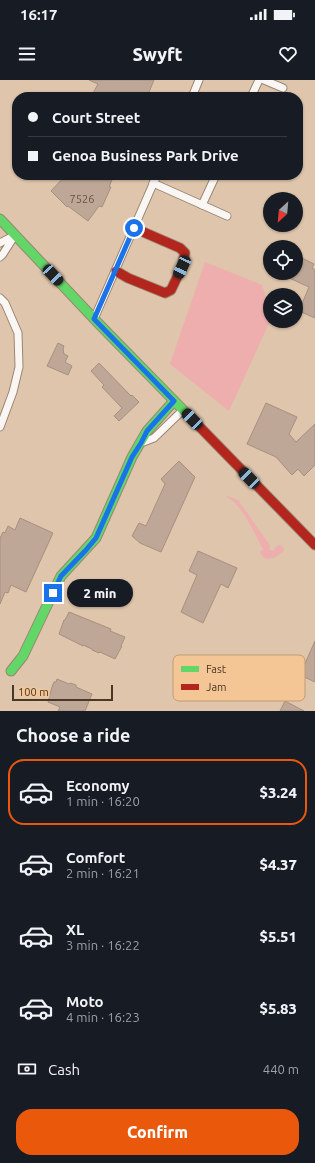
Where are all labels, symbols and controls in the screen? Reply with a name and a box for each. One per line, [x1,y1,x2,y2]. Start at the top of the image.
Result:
text: 16:17 [20,6,58,23]
icon: menu [16,43,38,65]
icon: heart [277,43,299,65]
text: Swyft [132,44,183,64]
text: Court Street [52,109,140,126]
text: Genoa Business Park Drive [52,147,239,164]
north arrow [263,192,303,232]
map controls [263,192,303,328]
house number: 7526 [70,193,94,205]
route start [125,219,143,237]
button: locate [263,240,303,280]
car [171,254,193,280]
car [40,262,66,288]
button: layers [263,288,303,328]
car [179,406,205,432]
car [236,465,262,491]
callout: 2 min [67,579,133,607]
route end [44,584,62,602]
text: 2 min [83,586,117,600]
legend [173,655,305,701]
text: Fast [206,663,227,675]
text: Jam [206,681,227,693]
scale bar [12,683,113,702]
text: 100 m [18,686,49,698]
text: Choose a ride [16,725,130,745]
icon: car [18,774,54,810]
text: Economy [66,777,130,794]
text: $3.24 [259,784,297,801]
text: 1 min · 16:20 [66,794,140,808]
icon: car [18,846,54,882]
text: Comfort [66,849,125,866]
text: $4.37 [259,856,297,873]
text: 2 min · 16:21 [66,866,140,880]
icon: car [18,918,54,954]
text: XL [66,921,84,938]
text: $5.51 [259,928,297,945]
text: 3 min · 16:22 [66,938,140,952]
icon: car [18,990,54,1026]
text: Moto [66,993,104,1010]
text: $5.83 [259,1000,297,1017]
text: 4 min · 16:23 [66,1010,140,1024]
icon: cash [16,1058,38,1080]
text: Cash [48,1061,80,1078]
text: 440 m [263,1062,299,1076]
button: Confirm [16,1109,299,1155]

